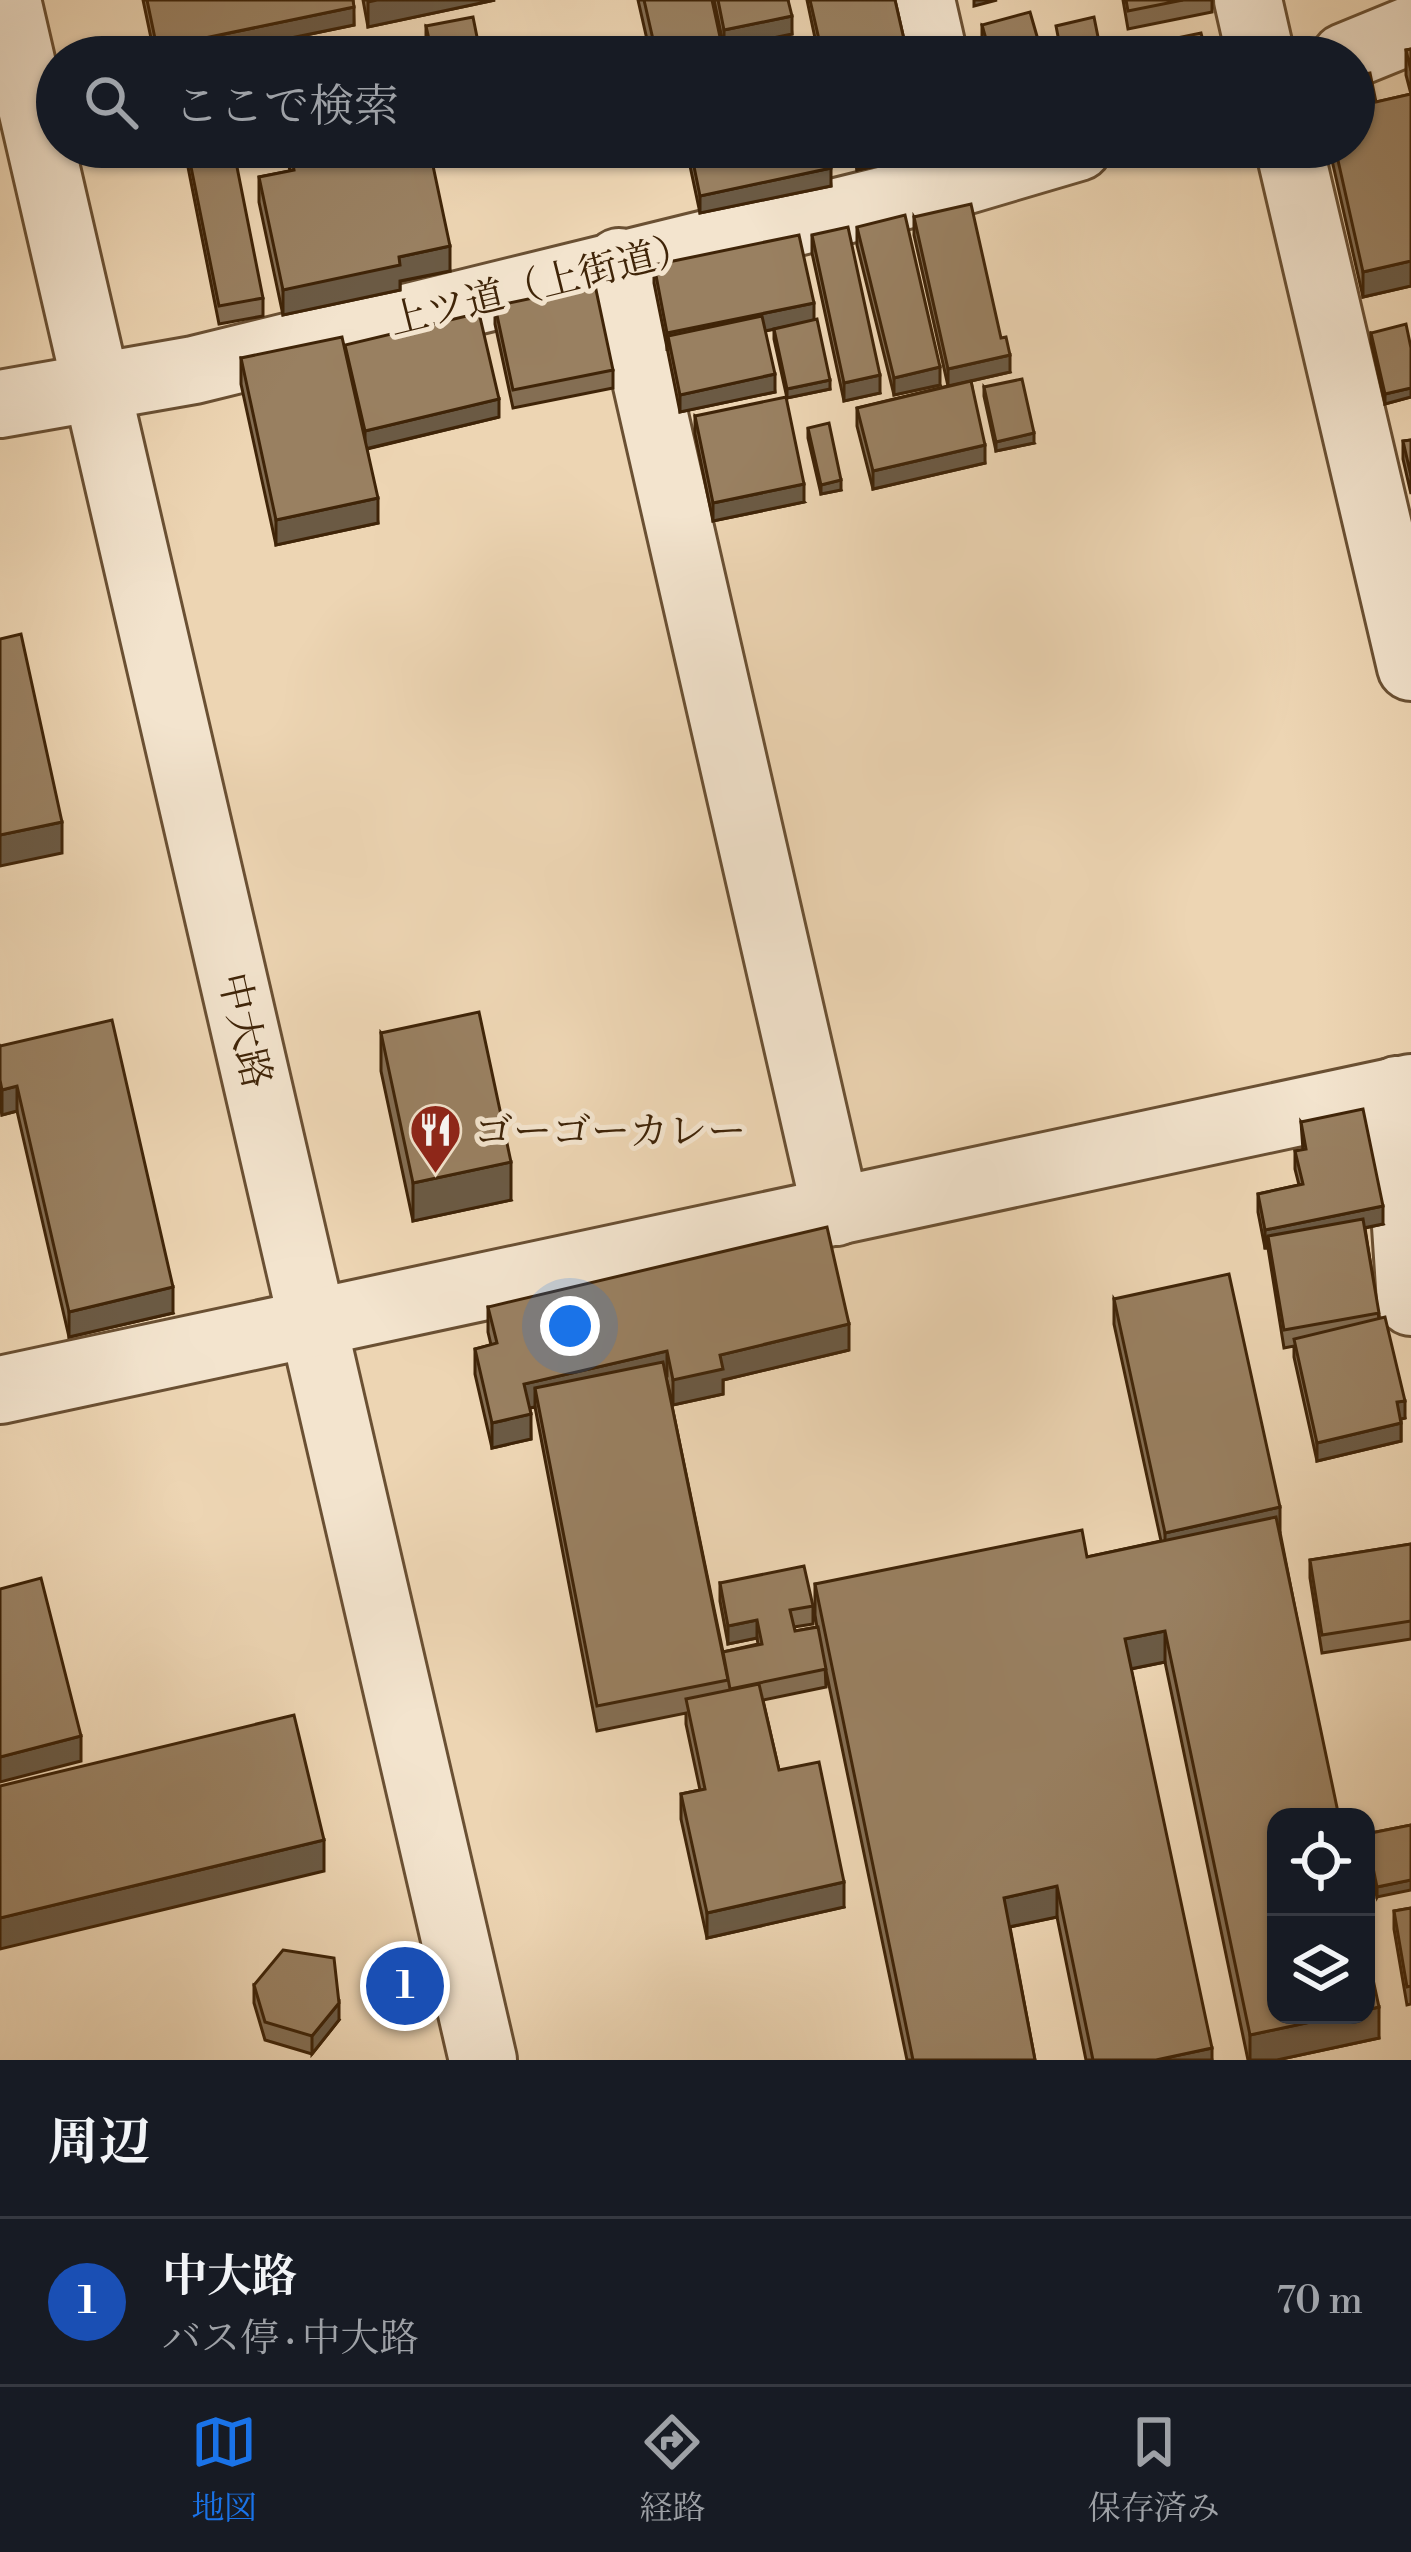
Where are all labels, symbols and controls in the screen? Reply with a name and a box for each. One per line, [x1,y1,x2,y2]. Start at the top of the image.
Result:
search box [36,36,1375,168]
icon: search [78,69,144,135]
text: ここで検索 [174,79,399,136]
street label: 上ツ道（上街道） [384,224,699,347]
street label: 中大路 [207,968,281,1093]
restaurant icon: ゴーゴーカレー [407,1102,463,1176]
place label: ゴーゴーカレー [474,1108,746,1157]
your location [540,1296,600,1356]
map controls [1267,1808,1375,2024]
button: locate [1267,1808,1375,1916]
button: layers [1267,1916,1375,2024]
pin: 1 [366,1941,444,2031]
text: 周辺 [48,2112,150,2176]
text: 中大路 [162,2249,297,2306]
text: 1 [78,2277,96,2326]
text: 70 m [1276,2277,1363,2326]
text: バス停 · 中大路 [162,2315,419,2364]
tab: 地図 [191,2409,257,2530]
tab: 経路 [639,2409,705,2530]
tab: 保存済み [1088,2409,1220,2530]

